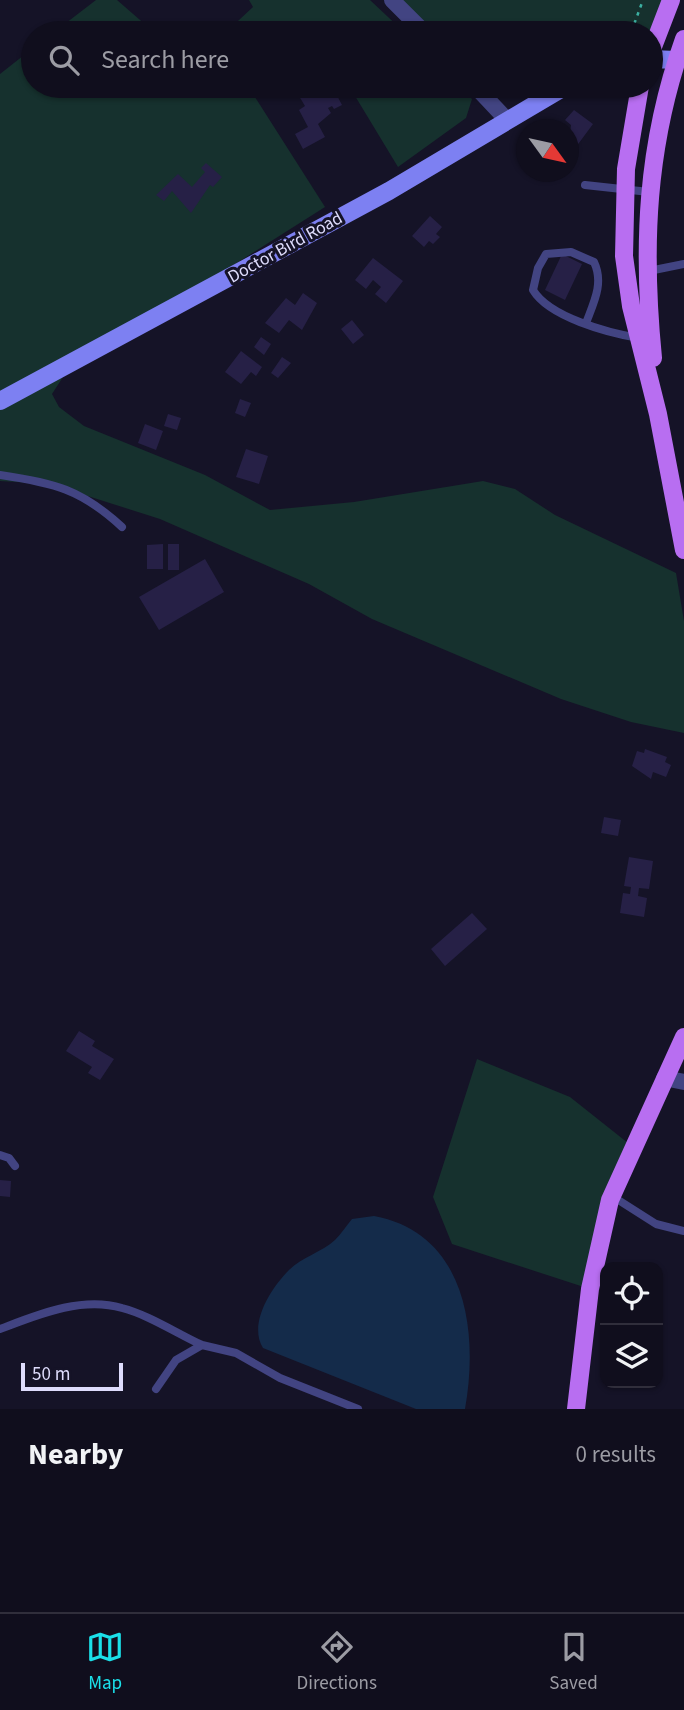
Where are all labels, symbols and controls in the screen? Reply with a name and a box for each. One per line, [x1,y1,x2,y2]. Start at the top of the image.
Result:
search box [21,21,663,98]
icon: search [45,41,83,79]
text: Search here [101,41,229,78]
north arrow [516,119,579,182]
street label: Doctor Bird Road [223,206,347,289]
map controls [600,1262,663,1388]
button: locate [600,1262,663,1325]
button: layers [600,1325,663,1388]
scale bar [21,1360,122,1392]
text: 50 m [32,1361,70,1388]
text: Nearby [28,1433,123,1476]
text: 0 results [576,1438,656,1471]
tab: Map [86,1628,124,1697]
tab: Directions [297,1628,377,1697]
tab: Saved [549,1628,598,1697]

